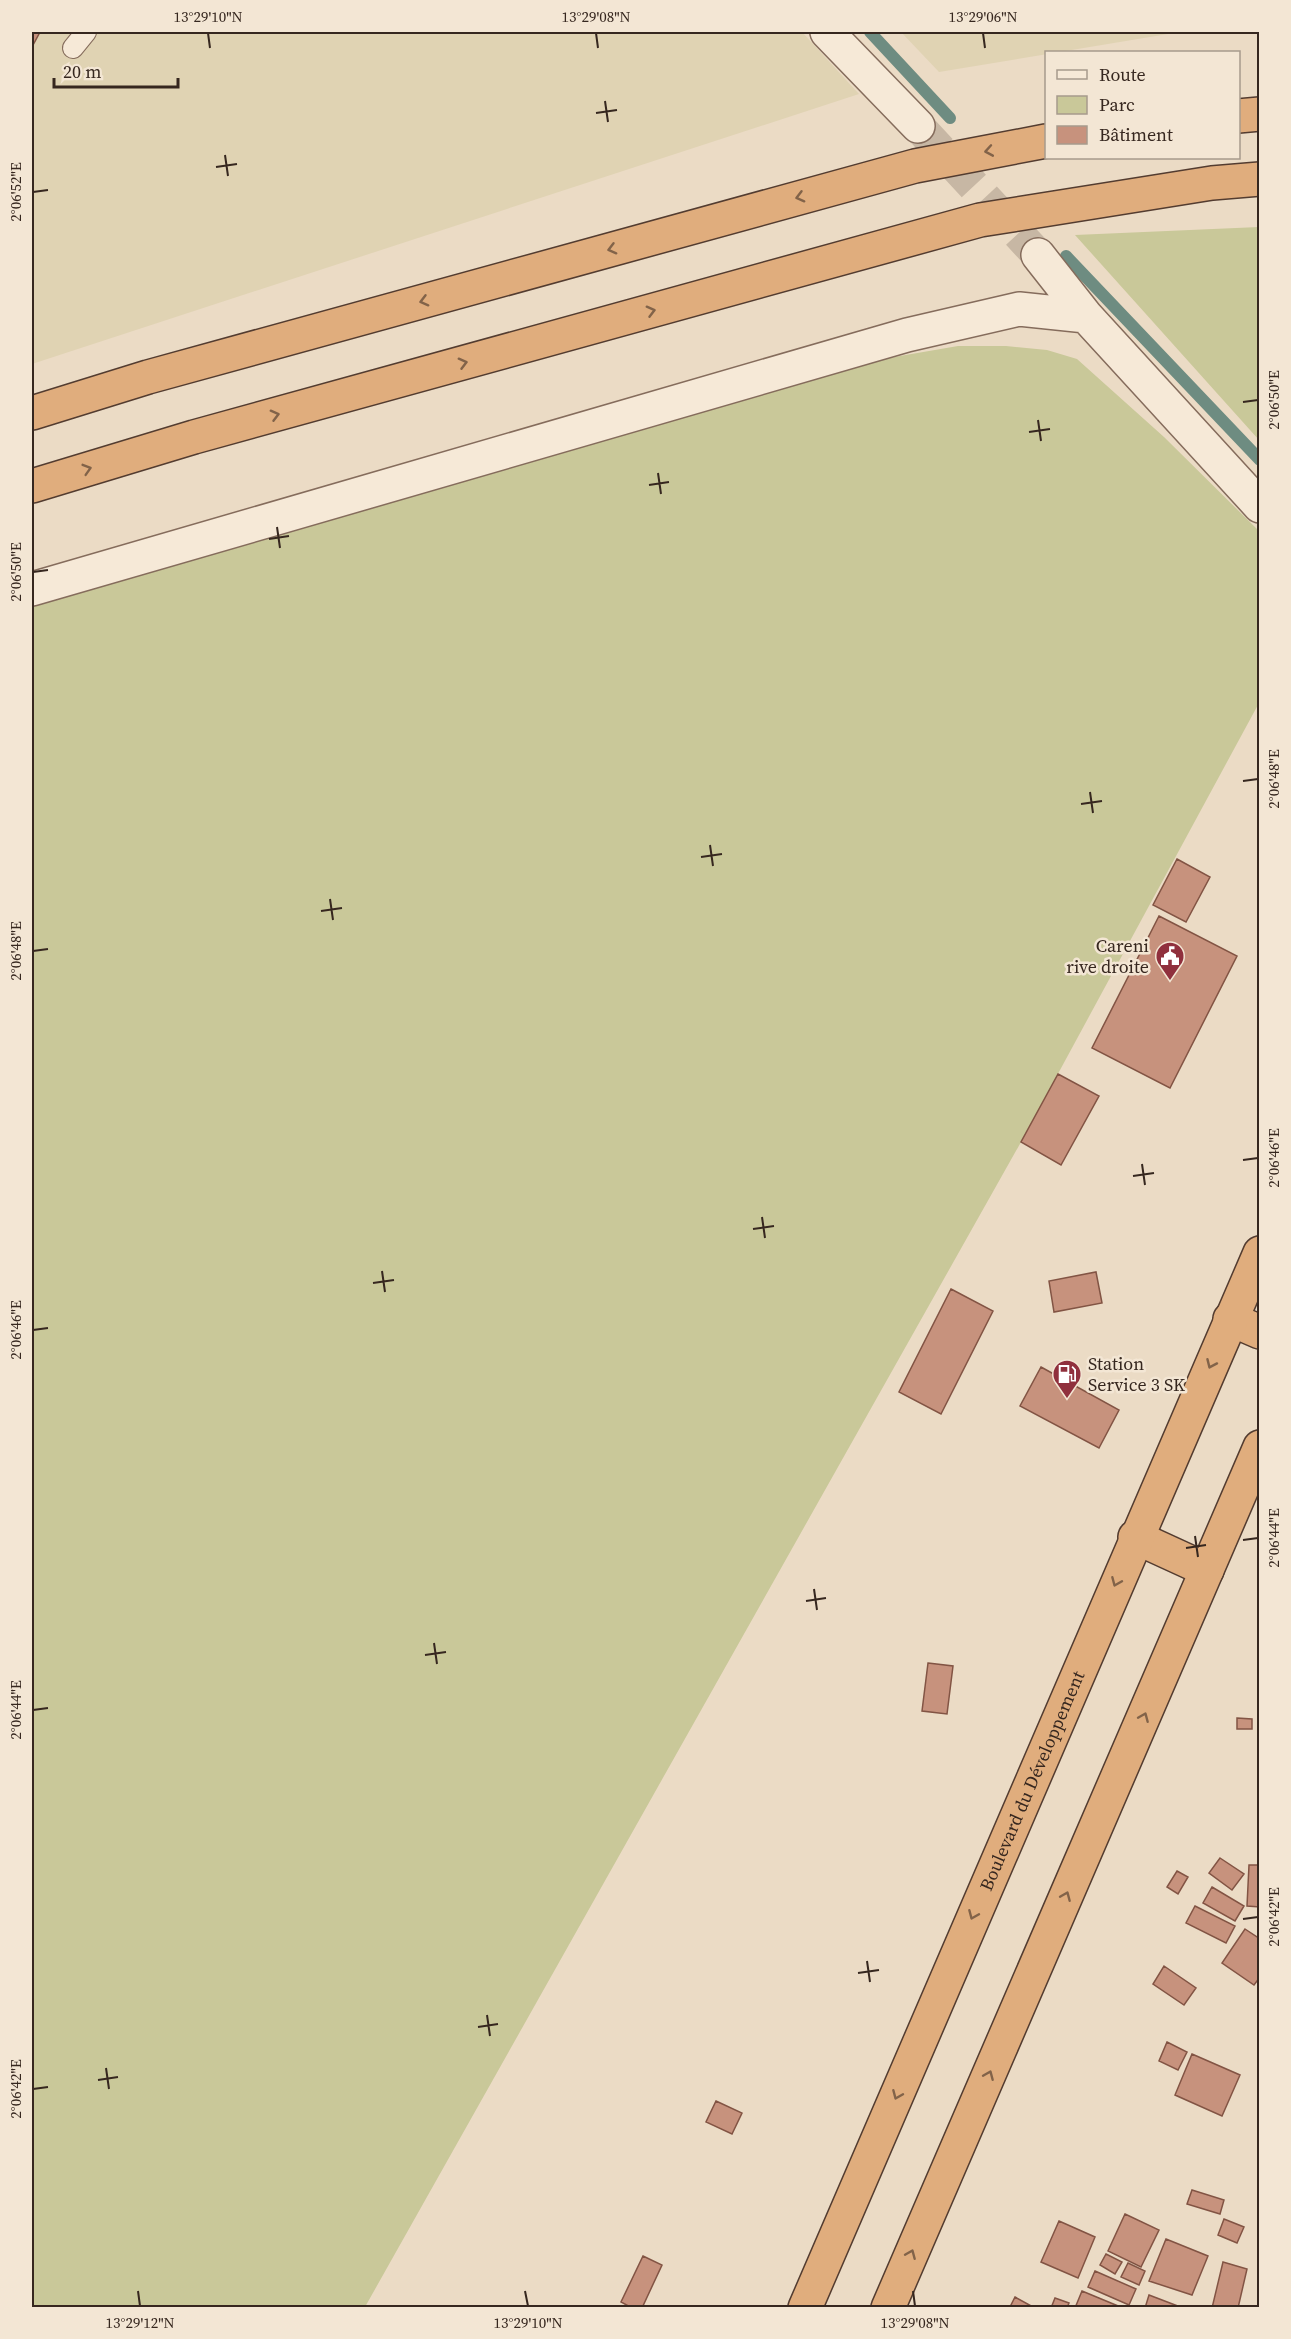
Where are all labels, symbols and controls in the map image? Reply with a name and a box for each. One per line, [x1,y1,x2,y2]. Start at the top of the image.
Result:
text: 13°29'10"N [173,6,243,27]
text: 13°29'08"N [561,6,631,27]
text: 13°29'06"N [948,6,1018,27]
scale bar [54,51,178,89]
legend [1045,51,1240,159]
text: 20 m [63,59,101,84]
text: Route [1099,62,1146,87]
text: Parc [1099,92,1135,117]
text: Bâtiment [1099,122,1173,147]
one-way arrow [984,144,994,157]
text: 2°06'52"E [5,162,26,222]
one-way arrow [795,190,805,203]
one-way arrow [607,242,617,254]
one-way arrow [419,294,429,306]
one-way arrow [645,306,655,318]
one-way arrow [457,358,468,370]
text: 2°06'50"E [1263,370,1284,430]
one-way arrow [269,410,280,422]
one-way arrow [82,464,92,476]
text: 2°06'50"E [5,542,26,602]
text: 2°06'48"E [1263,749,1284,809]
text: 2°06'48"E [5,921,26,981]
place label: Careni rive droite [1066,933,1149,979]
public building icon: Careni rive droite [1154,940,1186,982]
text: 2°06'46"E [1263,1128,1284,1188]
text: 2°06'46"E [5,1300,26,1360]
place label: Station Service 3 SK [1088,1351,1185,1397]
fuel station icon: Station Service 3 SK [1051,1358,1083,1400]
one-way arrow [1206,1358,1218,1369]
text: 2°06'44"E [1263,1508,1284,1568]
one-way arrow [1112,1575,1124,1586]
street label: Boulevard du Développement [973,1667,1090,1895]
text: 2°06'44"E [5,1680,26,1740]
one-way arrow [1136,1712,1148,1723]
text: 2°06'42"E [1263,1887,1284,1947]
one-way arrow [1059,1891,1071,1902]
one-way arrow [969,1909,981,1920]
text: 2°06'42"E [5,2059,26,2119]
one-way arrow [982,2070,994,2081]
one-way arrow [892,2088,904,2099]
one-way arrow [904,2249,916,2260]
text: 13°29'12"N [105,2312,175,2333]
text: 13°29'10"N [493,2312,563,2333]
text: 13°29'08"N [880,2312,950,2333]

